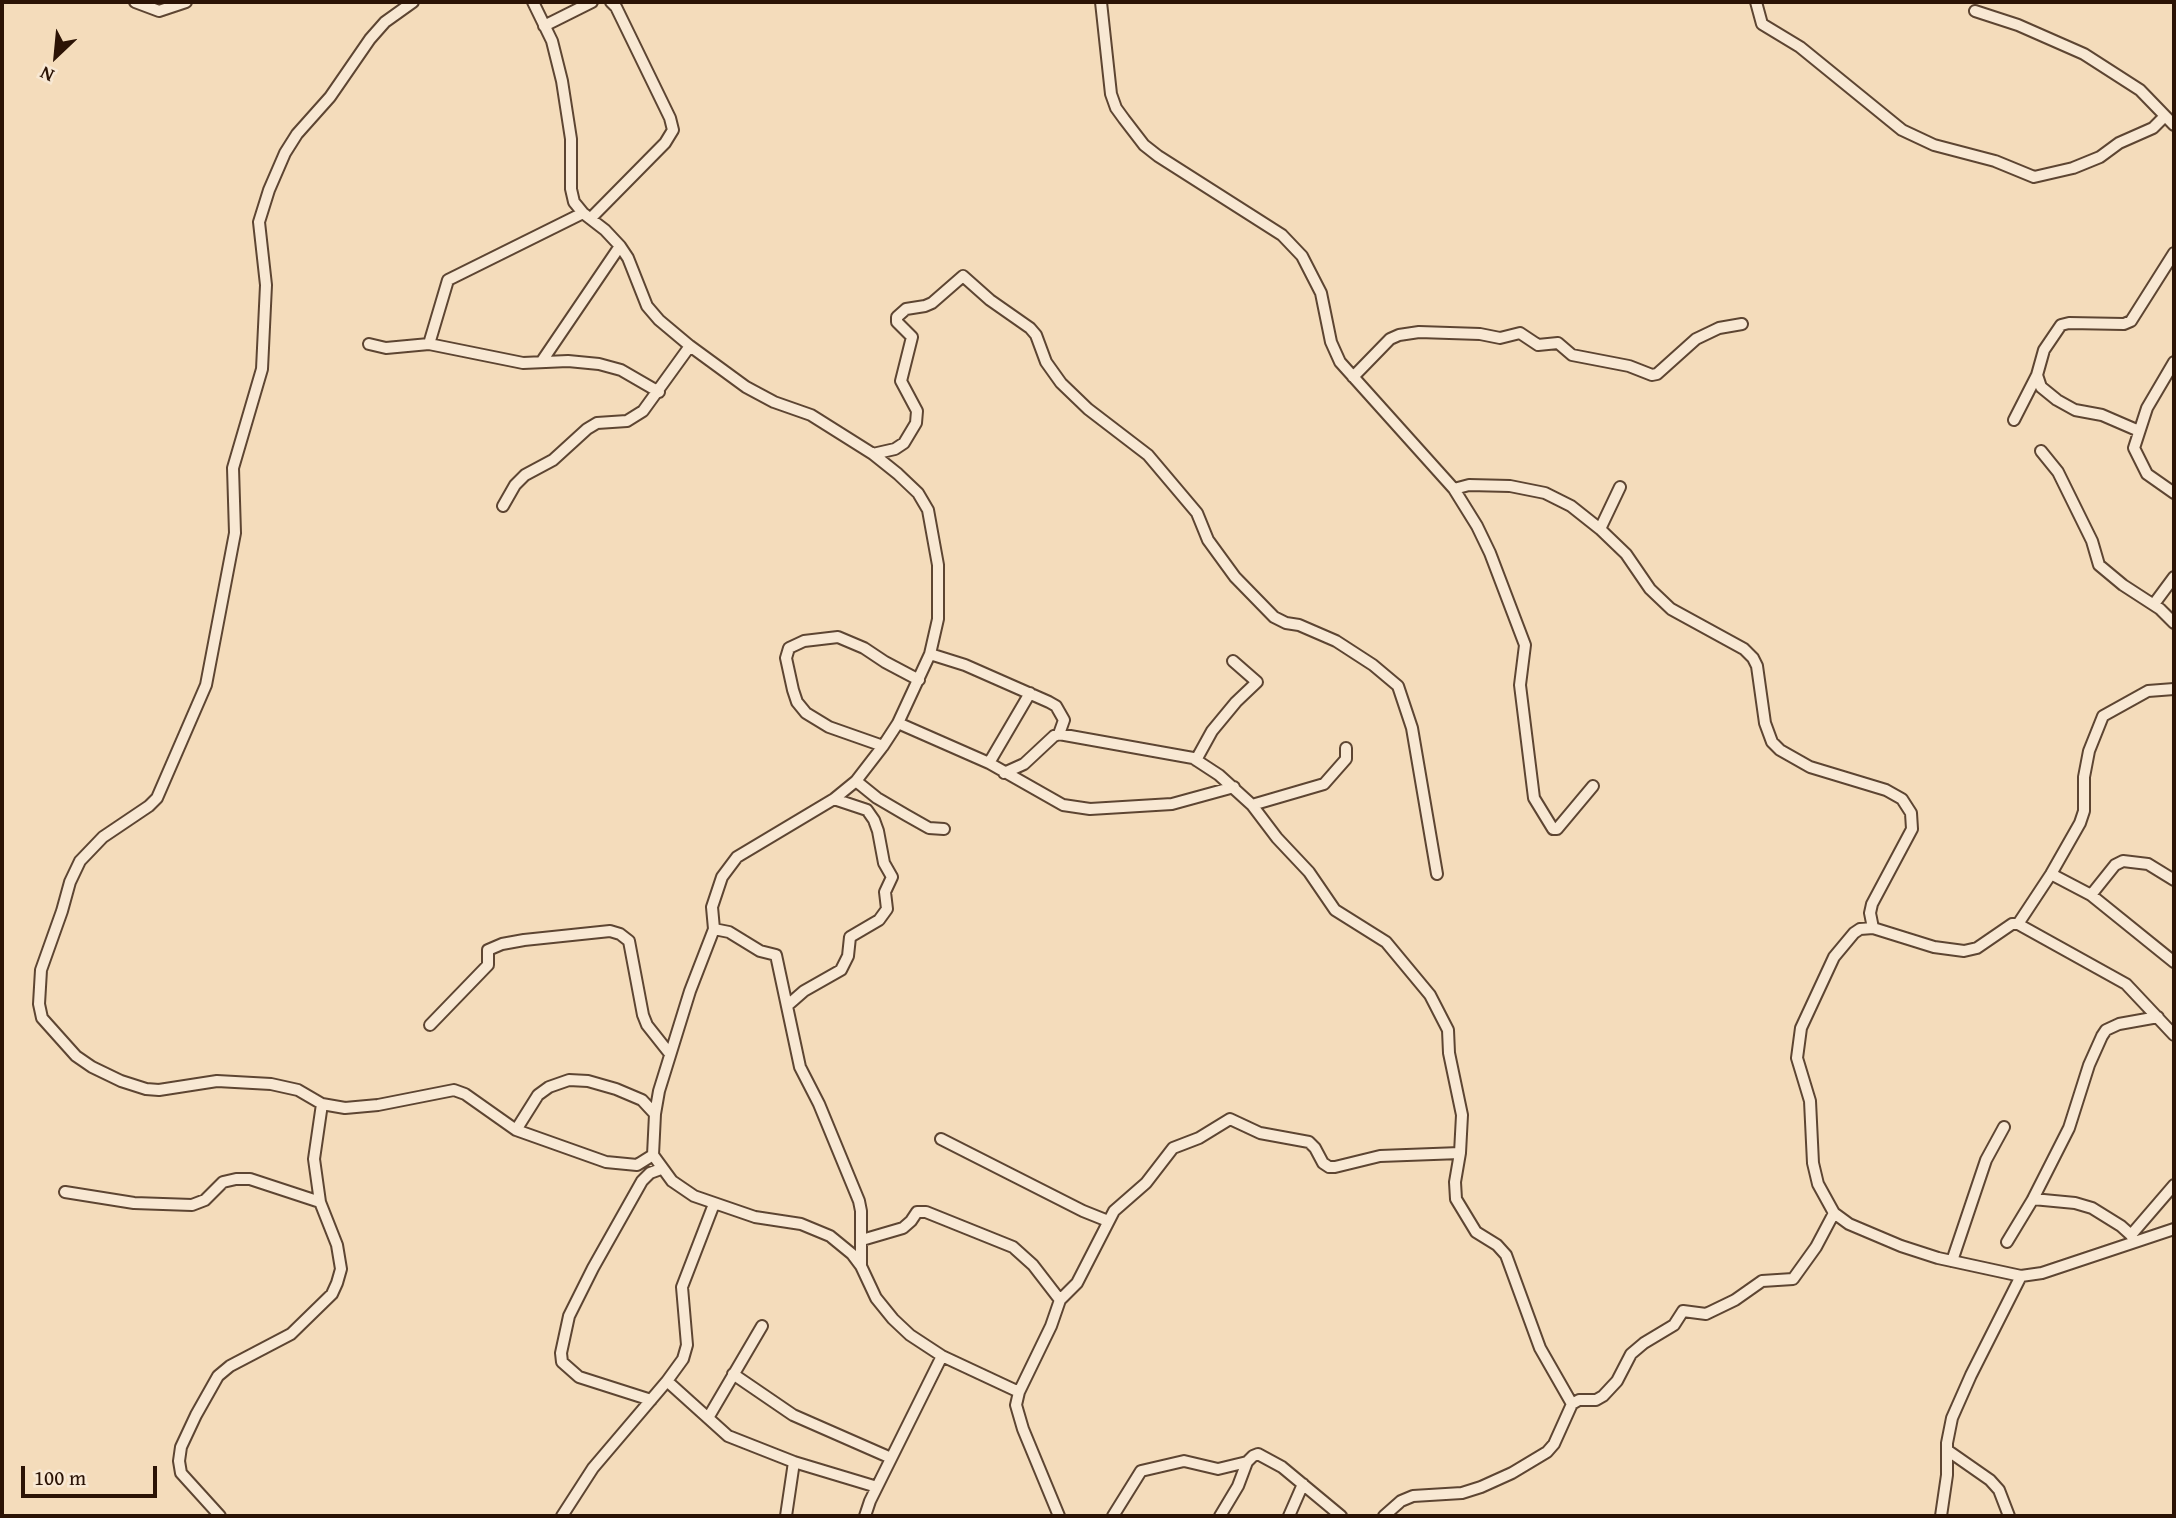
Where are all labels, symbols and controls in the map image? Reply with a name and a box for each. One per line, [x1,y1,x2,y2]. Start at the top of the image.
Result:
north arrow [21,21,91,91]
text: N [35,60,59,90]
scale bar [24,1452,161,1496]
text: 100 m [34,1462,86,1493]

